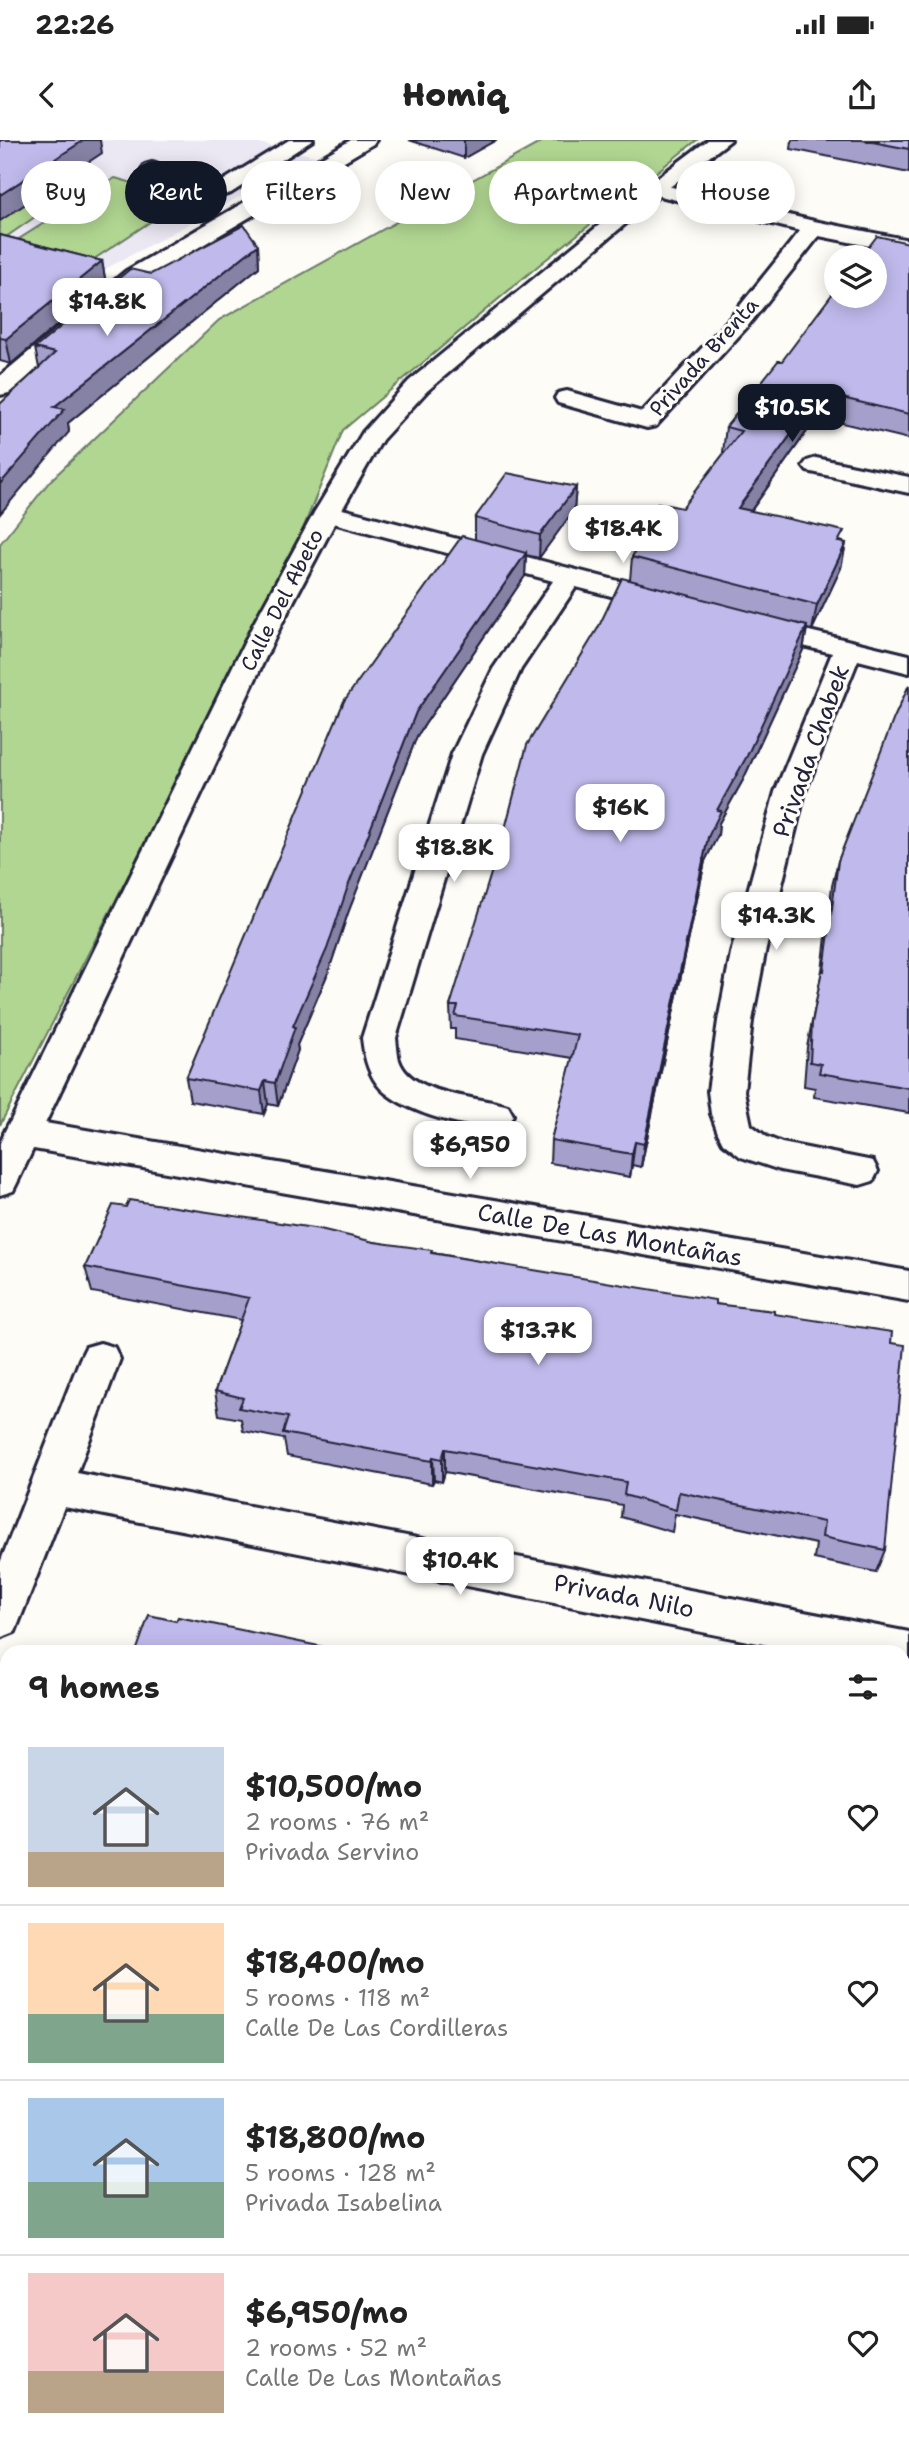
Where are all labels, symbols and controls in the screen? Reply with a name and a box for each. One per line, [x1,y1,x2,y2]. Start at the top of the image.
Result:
text: 22:26 [35,7,114,42]
text: Homiq [402,73,507,116]
icon: back [28,76,66,114]
icon: share [843,76,881,114]
chip: Buy [21,161,111,224]
chip: Rent [125,161,227,224]
chip: Filters [241,161,361,224]
chip: New [375,161,475,224]
chip: Apartment [489,161,662,224]
chip: House [676,161,795,224]
map controls [824,245,887,308]
button: layers [824,245,887,308]
pin: $14.8K [50,278,164,338]
text: $14.8K [68,286,146,316]
street label: Privada Brenta [643,291,765,423]
pin: $10.5K [735,384,849,444]
text: $10.5K [754,392,830,422]
pin: $18.4K [566,506,680,565]
text: $18.4K [584,513,662,543]
street label: Calle Del Abeto [234,524,330,676]
street label: Privada Chabek [765,660,857,842]
pin: $16K [579,784,661,844]
text: $16K [592,792,648,822]
pin: $18.8K [397,824,511,884]
text: $18.8K [415,832,493,862]
pin: $14.3K [719,892,833,952]
text: $14.3K [737,900,815,930]
pin: $6,950 [413,1122,527,1181]
text: $6,950 [429,1129,511,1159]
street label: Calle De Las Montañas [475,1196,745,1274]
pin: $13.7K [481,1308,595,1367]
text: $13.7K [500,1315,576,1345]
pin: $10.4K [403,1538,517,1597]
text: $10.4K [422,1545,498,1575]
street label: Privada Nilo [551,1567,697,1625]
text: 9 homes [28,1667,160,1708]
icon: filters [844,1668,882,1706]
text: $10,500/mo [245,1766,422,1807]
icon: home [84,1775,168,1859]
icon: heart [844,1798,882,1836]
text: 2 rooms · 76 m² [245,1807,429,1837]
text: Privada Servino [245,1837,419,1867]
text: $18,400/mo [245,1942,425,1983]
icon: home [84,1951,168,2035]
icon: heart [844,1974,882,2012]
text: 5 rooms · 118 m² [245,1983,430,2013]
text: Calle De Las Cordilleras [245,2013,508,2043]
text: $18,800/mo [245,2117,426,2158]
icon: home [84,2126,168,2210]
icon: heart [844,2149,882,2187]
text: 5 rooms · 128 m² [245,2158,436,2188]
text: Privada Isabelina [245,2188,442,2218]
text: $6,950/mo [245,2292,408,2333]
icon: home [84,2301,168,2385]
icon: heart [844,2324,882,2362]
text: 2 rooms · 52 m² [245,2333,427,2363]
text: Calle De Las Montañas [245,2363,502,2393]

